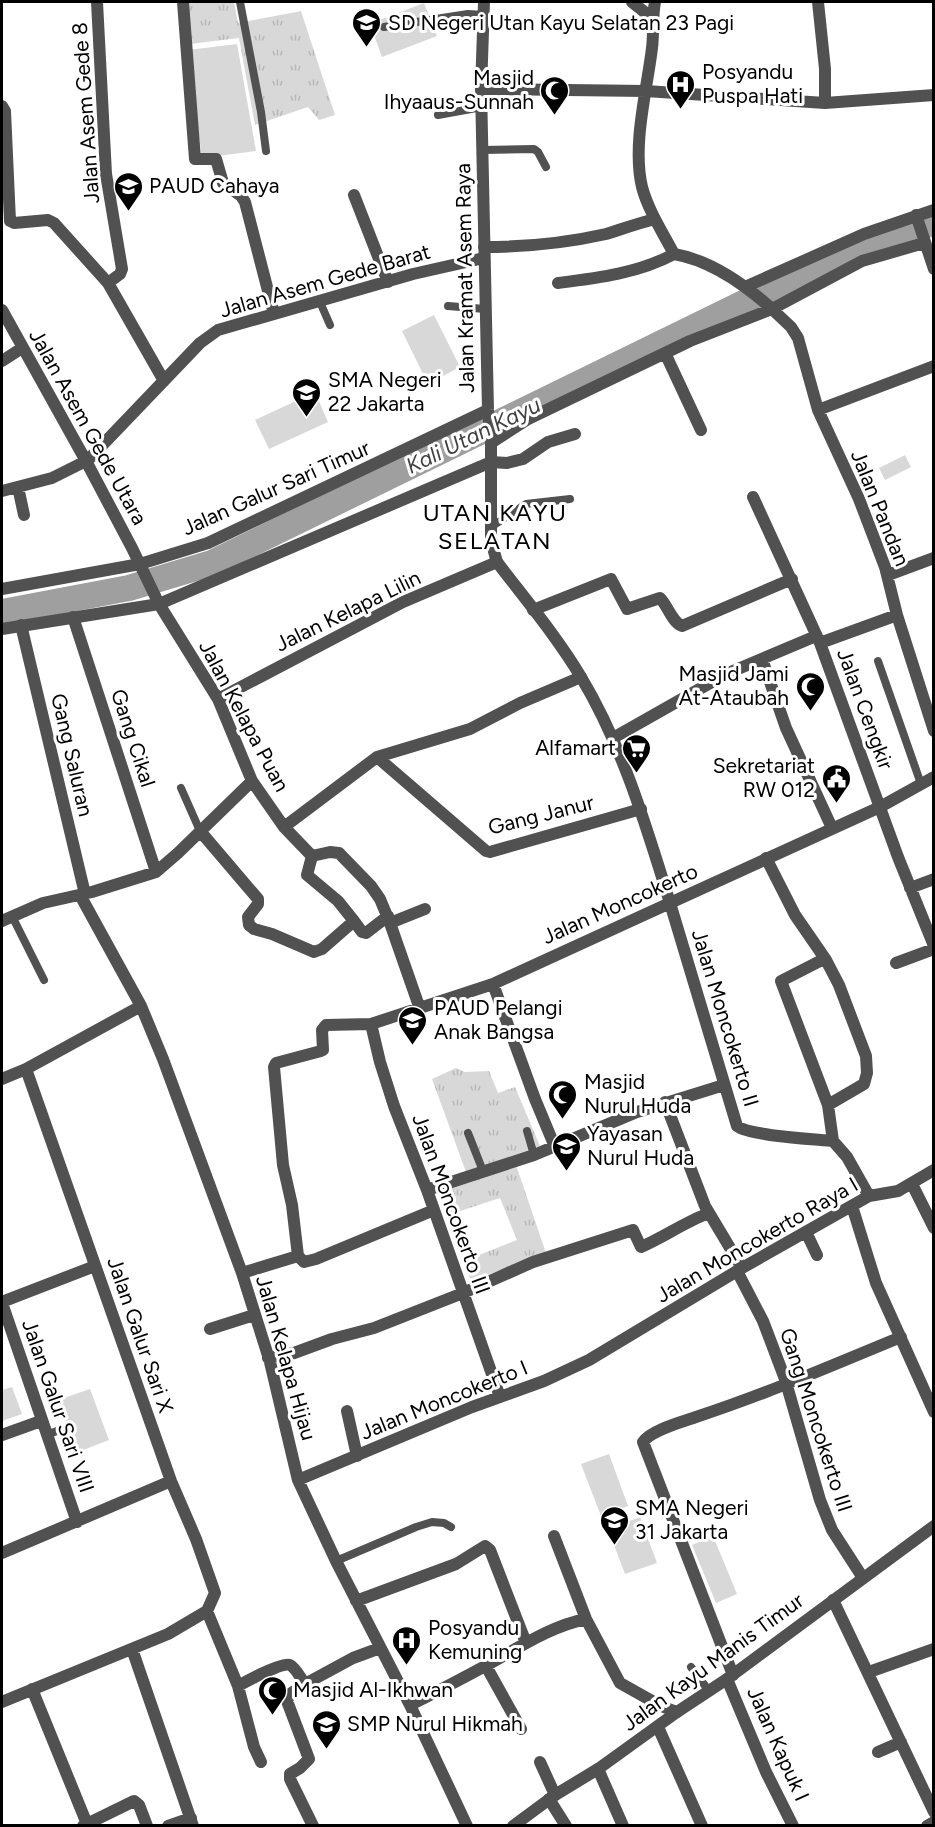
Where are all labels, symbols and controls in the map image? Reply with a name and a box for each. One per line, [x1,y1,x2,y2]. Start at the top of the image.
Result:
school or university icon: SD Negeri Utan Kayu Selatan 23 Pagi [351,7,383,49]
place label: SD Negeri Utan Kayu Selatan 23 Pagi [388,10,734,35]
street label: Jalan Asem Gede 8 [67,22,104,204]
place label: Posyandu Puspa Hati [702,59,803,108]
place label: Masjid Ihyaaus-Sunnah [384,65,534,114]
hospital icon: Posyandu Puspa Hati [665,68,697,110]
mosque icon: Masjid Ihyaaus-Sunnah [539,74,571,116]
street label: Jalan Kramat Asem Raya [450,163,479,393]
school or university icon: PAUD Cahaya [112,170,144,212]
place label: PAUD Cahaya [149,173,280,198]
street label: Jalan Asem Gede Barat [217,238,433,323]
street label: Jalan Asem Gede Utara [24,325,153,529]
place label: SMA Negeri 22 Jakarta [328,367,442,416]
school or university icon: SMA Negeri 22 Jakarta [291,376,323,418]
water label: Kali Utan Kayu [402,391,545,480]
street label: Jalan Galur Sari Timur [178,435,374,540]
street label: Jalan Pandan [846,446,915,569]
district label: UTAN KAYU SELATAN [423,498,567,555]
street label: Jalan Kelapa Lilin [271,565,424,657]
street label: Jalan Kelapa Puan [194,636,295,796]
street label: Jalan Cengkir [832,645,899,773]
place label: Masjid Jami At-Ataubah [678,661,789,710]
mosque icon: Masjid Jami At-Ataubah [794,670,826,712]
street label: Gang Cikal [106,686,161,790]
street label: Gang Saluran [46,691,99,819]
supermarket icon: Alfamart [621,732,653,774]
place label: Alfamart [535,735,616,760]
place label: Sekretariat RW 012 [713,753,815,802]
public building icon: Sekretariat RW 012 [820,762,852,804]
street label: Gang Janur [485,789,596,840]
street label: Jalan Moncokerto [538,858,701,949]
street label: Jalan Moncokerto II [687,926,764,1110]
place label: PAUD Pelangi Anak Bangsa [434,995,563,1044]
school or university icon: PAUD Pelangi Anak Bangsa [397,1004,429,1046]
place label: Masjid Nurul Huda [584,1069,691,1118]
mosque icon: Masjid Nurul Huda [547,1078,579,1120]
street label: Jalan Moncokerto III [407,1110,496,1297]
place label: Yayasan Nurul Huda [587,1121,694,1170]
school or university icon: Yayasan Nurul Huda [550,1130,582,1172]
street label: Jalan Moncokerto Raya I [651,1172,862,1308]
street label: Jalan Galur Sari X [102,1254,179,1416]
street label: Jalan Kelapa Hijau [251,1273,322,1443]
street label: Jalan Galur Sari VIII [17,1316,100,1496]
street label: Gang Moncokerto III [775,1325,858,1515]
street label: Jalan Moncokerto I [356,1355,531,1445]
place label: SMA Negeri 31 Jakarta [635,1495,749,1544]
school or university icon: SMA Negeri 31 Jakarta [598,1504,630,1546]
street label: Jalan Kayu Manis Timur [617,1587,808,1736]
place label: Posyandu Kemuning [428,1615,522,1664]
hospital icon: Posyandu Kemuning [391,1624,423,1666]
mosque icon: Masjid Al-Ikhwan [256,1674,288,1716]
place label: Masjid Al-Ikhwan [293,1677,453,1702]
street label: Jalan Kapuk I [742,1683,815,1805]
school or university icon: SMP Nurul Hikmah [310,1708,342,1750]
place label: SMP Nurul Hikmah [347,1711,523,1736]

